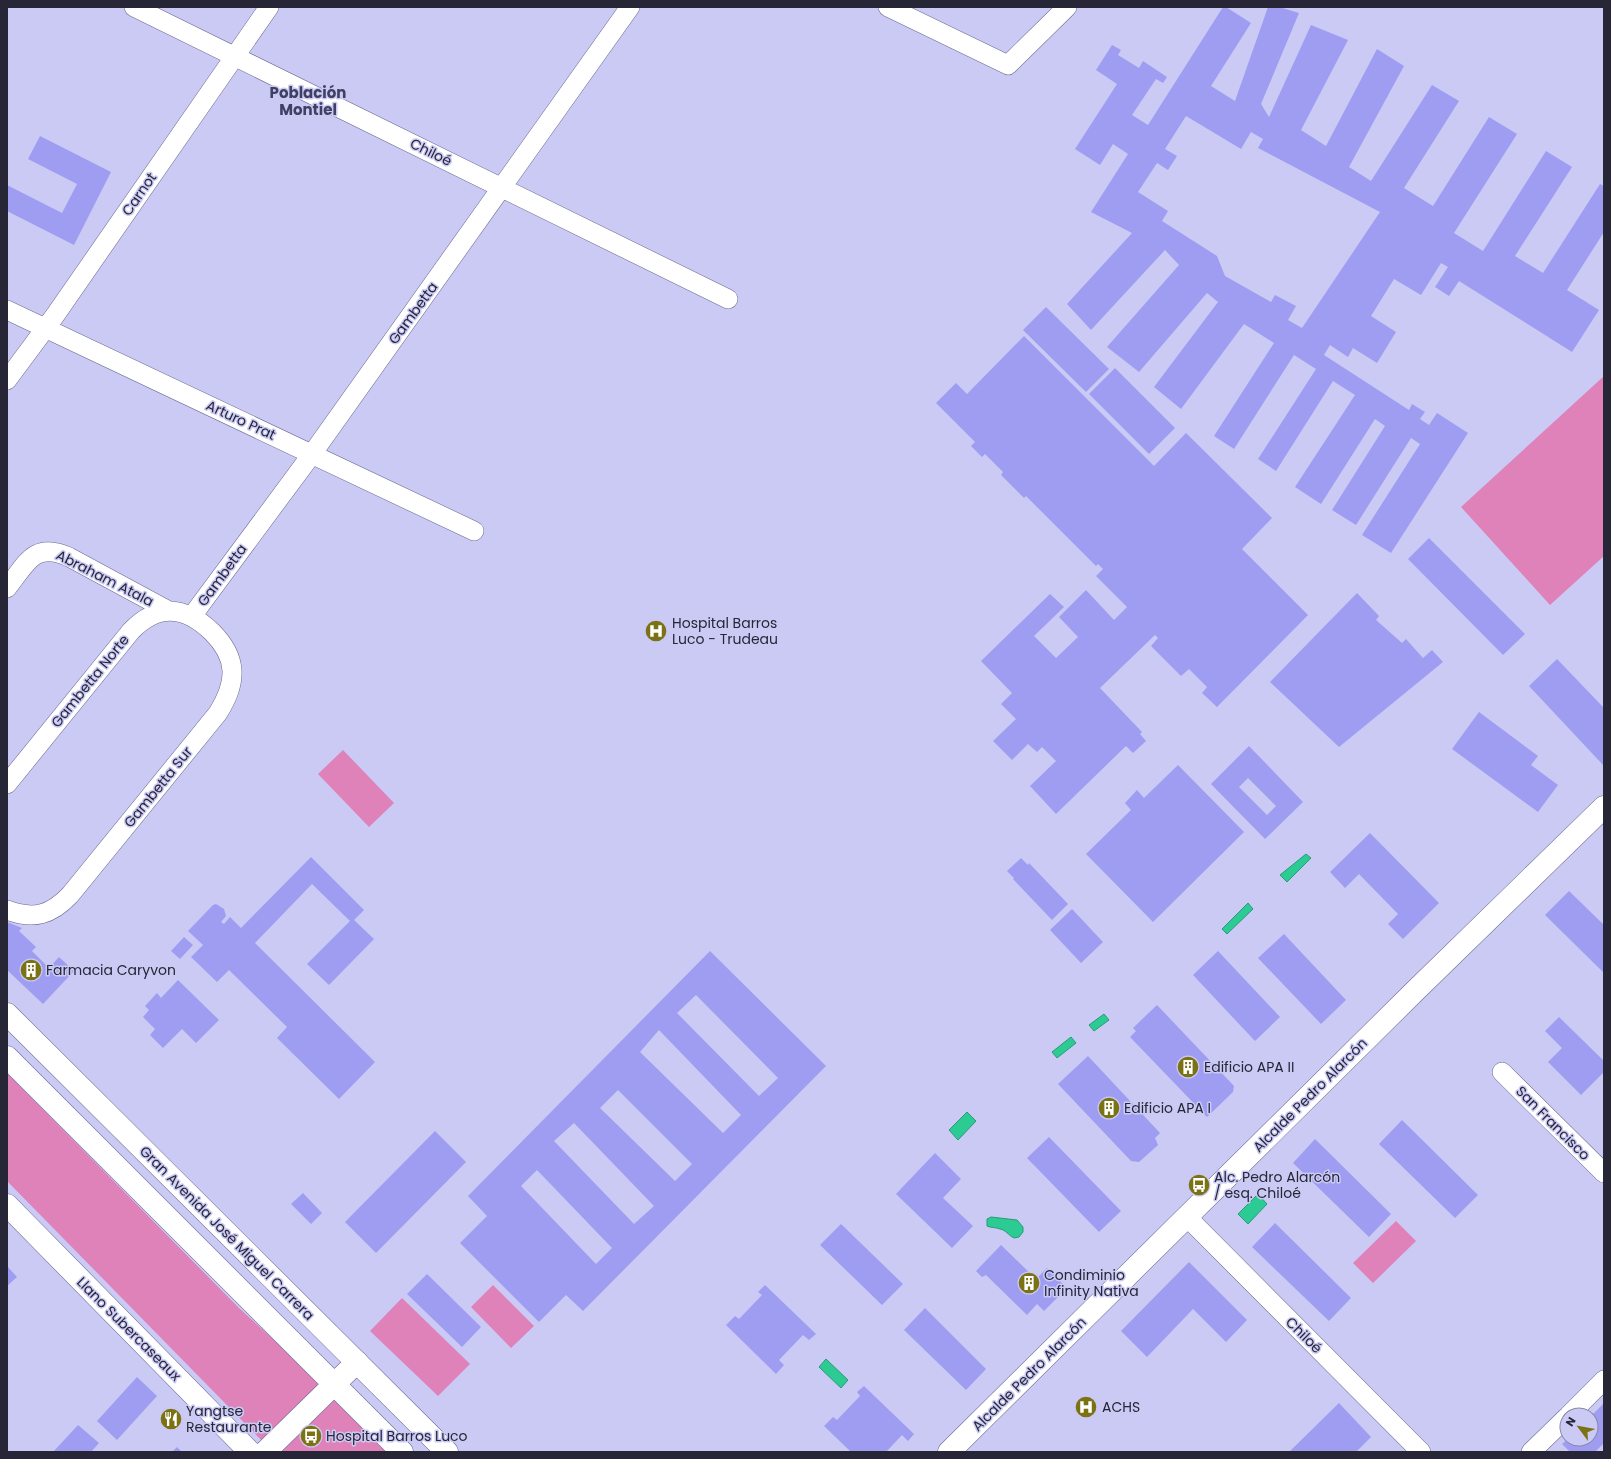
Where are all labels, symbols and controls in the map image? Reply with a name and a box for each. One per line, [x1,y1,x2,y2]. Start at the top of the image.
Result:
district label: Población Montiel [270,82,346,120]
street label: Chiloé [407,133,456,171]
street label: Carnot [117,168,161,220]
street label: Gambetta [384,278,442,348]
street label: Arturo Prat [203,395,279,445]
street label: Gambetta [193,540,251,610]
street label: Abraham Atala [53,545,157,611]
place label: Hospital Barros Luco - Trudeau [672,613,778,649]
hospital icon: Hospital Barros Luco - Trudeau [643,618,669,644]
street label: Gambetta Norte [46,630,134,732]
street label: Gambetta Sur [119,742,197,832]
building icon: Farmacia Caryvon [18,957,44,983]
place label: Farmacia Caryvon [46,960,176,980]
street label: Alcalde Pedro Alarcón [1248,1033,1372,1157]
building icon: Edificio APA II [1175,1054,1201,1080]
place label: Edificio APA II [1204,1057,1294,1077]
street label: San Francisco [1511,1081,1595,1165]
building icon: Edificio APA I [1096,1095,1122,1121]
place label: Edificio APA I [1124,1098,1211,1118]
street label: Gran Avenida José Miguel Carrera [135,1141,319,1325]
place label: Alc. Pedro Alarcón / esq. Chiloé [1214,1167,1340,1203]
bus stop icon: Alc. Pedro Alarcón / esq. Chiloé [1186,1172,1212,1198]
place label: Condiminio Infinity Nativa [1044,1265,1139,1301]
building icon: Condiminio Infinity Nativa [1016,1270,1042,1296]
street label: Llano Subercaseaux [72,1272,186,1386]
street label: Alcalde Pedro Alarcón [967,1312,1091,1436]
street label: Chiloé [1281,1312,1327,1358]
hospital icon: ACHS [1073,1394,1099,1420]
place label: ACHS [1102,1397,1140,1417]
place label: Yangtse Restaurante [186,1401,272,1437]
restaurant icon: Yangtse Restaurante [158,1406,184,1432]
north arrow [1559,1407,1599,1447]
text: N [1562,1414,1579,1429]
bus stop icon: Hospital Barros Luco [298,1423,324,1449]
place label: Hospital Barros Luco [326,1426,468,1446]

